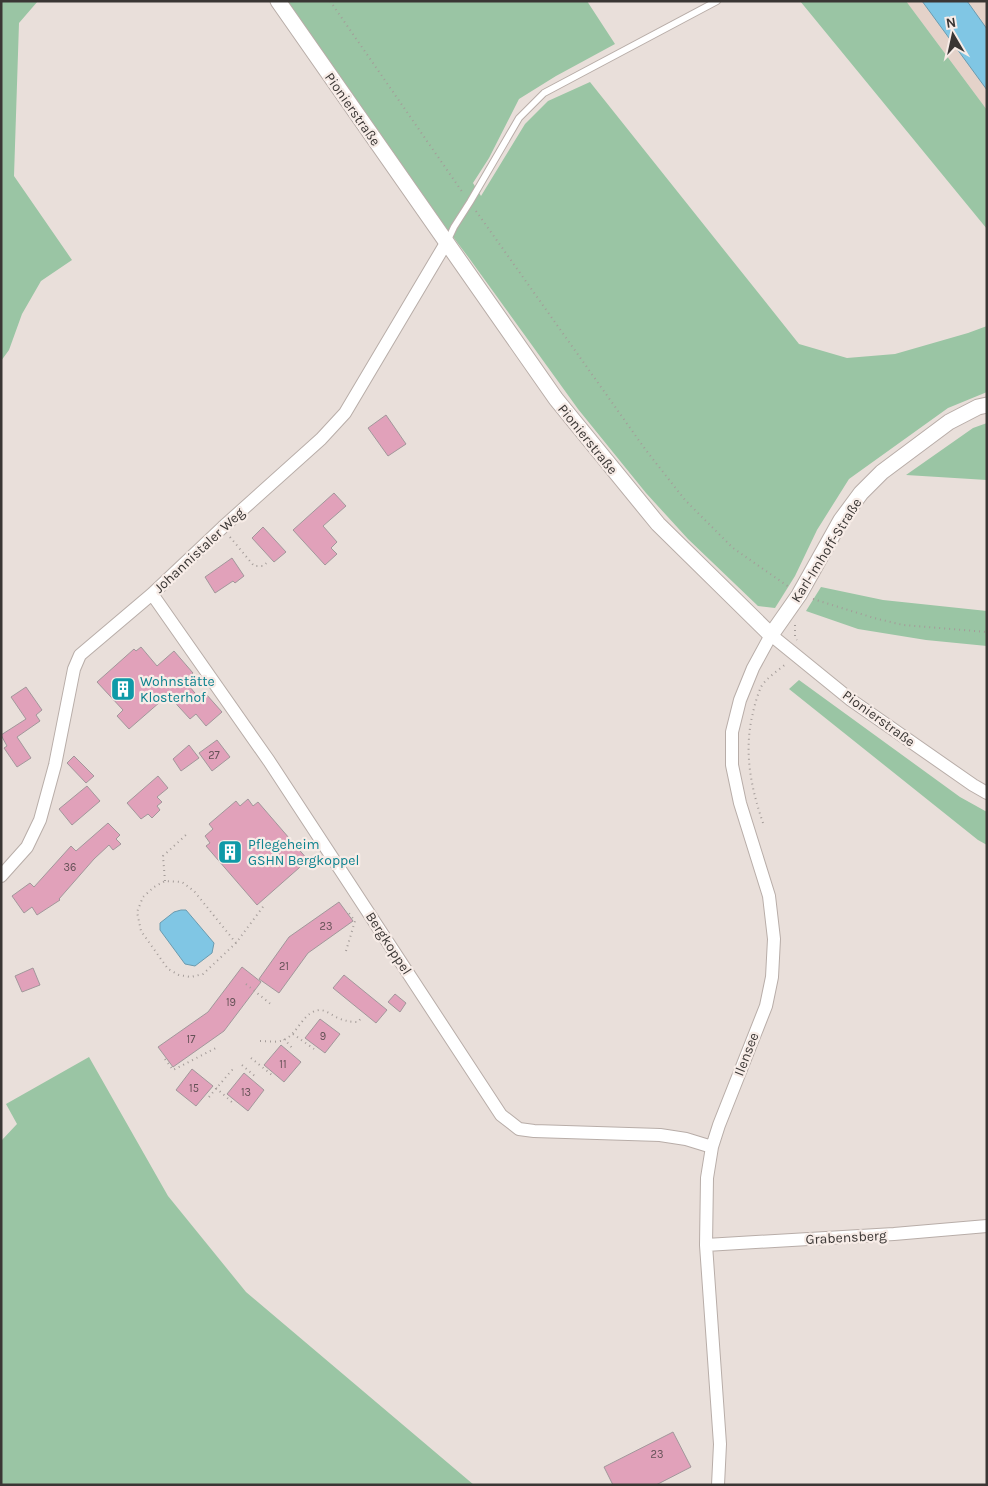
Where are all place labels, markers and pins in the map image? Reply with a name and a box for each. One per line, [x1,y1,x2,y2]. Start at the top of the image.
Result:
place label: Wohnstätte Klosterhof [140,673,215,706]
building icon: Wohnstätte Klosterhof [110,676,136,702]
place label: Pflegeheim GSHN Bergkoppel [248,836,359,869]
building icon: Pflegeheim GSHN Bergkoppel [217,839,243,865]

